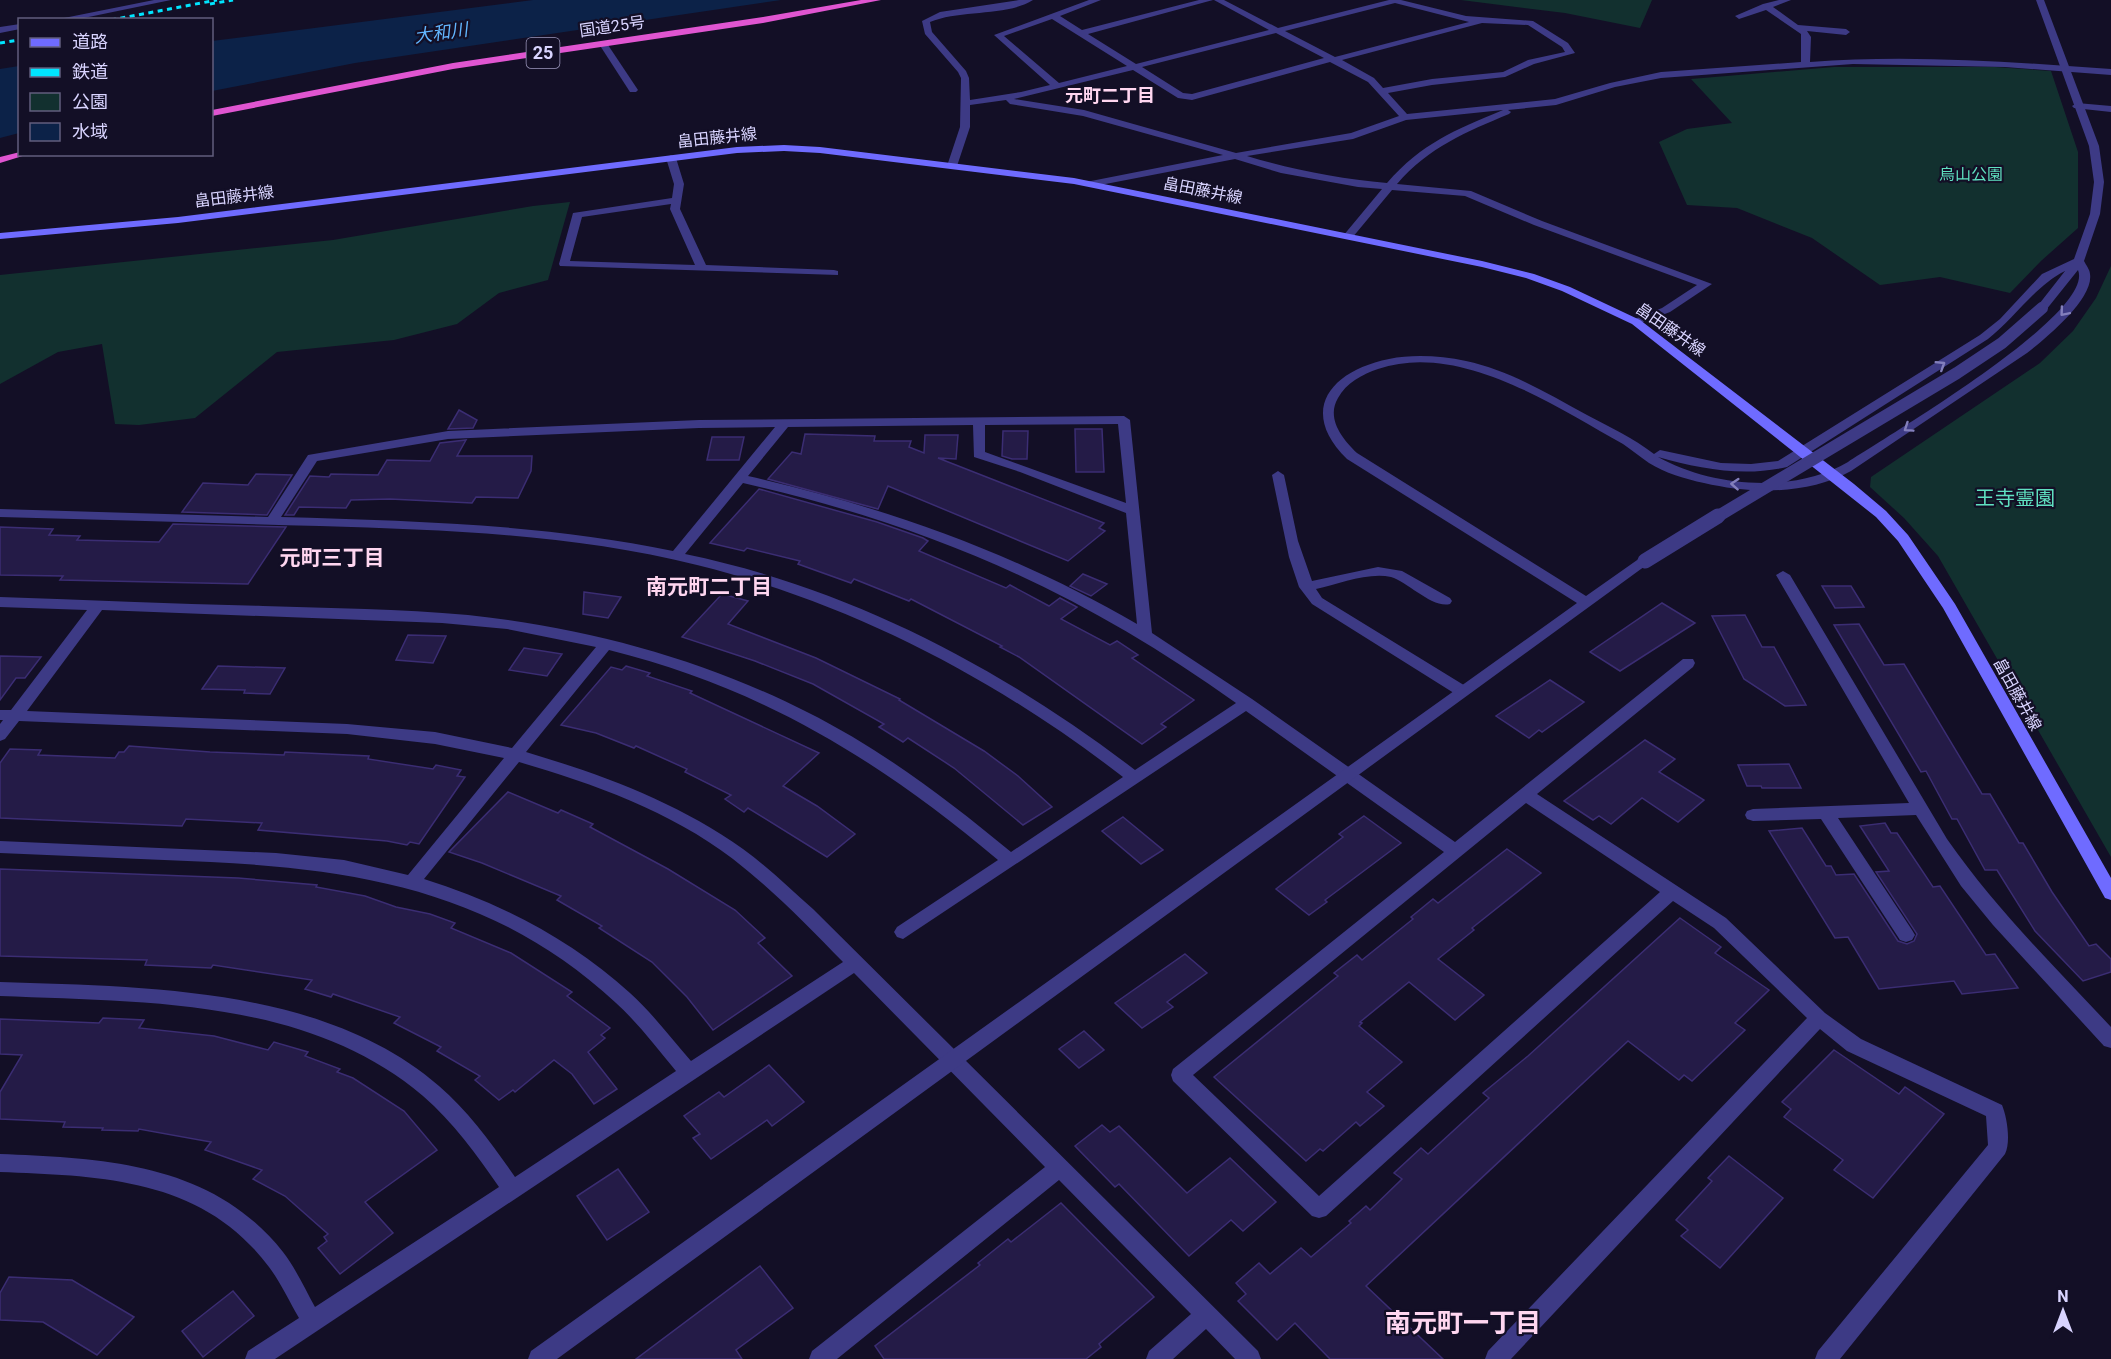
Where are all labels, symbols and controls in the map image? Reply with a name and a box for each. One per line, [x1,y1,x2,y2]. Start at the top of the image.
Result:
street label: 国道25号 [578,12,646,40]
legend [18,18,213,156]
water label: 大和川 [413,18,471,47]
text: 道路 [72,31,108,52]
road number: 25 [526,38,560,68]
text: 鉄道 [72,61,108,82]
district label: 元町二丁目 [1065,85,1155,106]
text: 公園 [72,91,108,112]
text: 水域 [72,121,108,142]
street label: 畠田藤井線 [676,124,758,151]
park label: 烏山公園 [1939,165,2003,184]
street label: 畠田藤井線 [1162,174,1244,207]
street label: 畠田藤井線 [193,182,275,211]
street label: 畠田藤井線 [1632,299,1709,360]
one-way arrow [2060,305,2071,316]
one-way arrow [1935,361,1945,373]
one-way arrow [1904,421,1915,432]
one-way arrow [1730,478,1739,491]
park label: 王寺霊園 [1975,486,2055,510]
district label: 元町三丁目 [280,546,385,570]
district label: 南元町二丁目 [646,575,772,599]
street label: 畠田藤井線 [1990,655,2045,734]
north arrow [2033,1281,2093,1341]
text: N [2057,1287,2069,1306]
district label: 南元町一丁目 [1385,1308,1541,1338]

